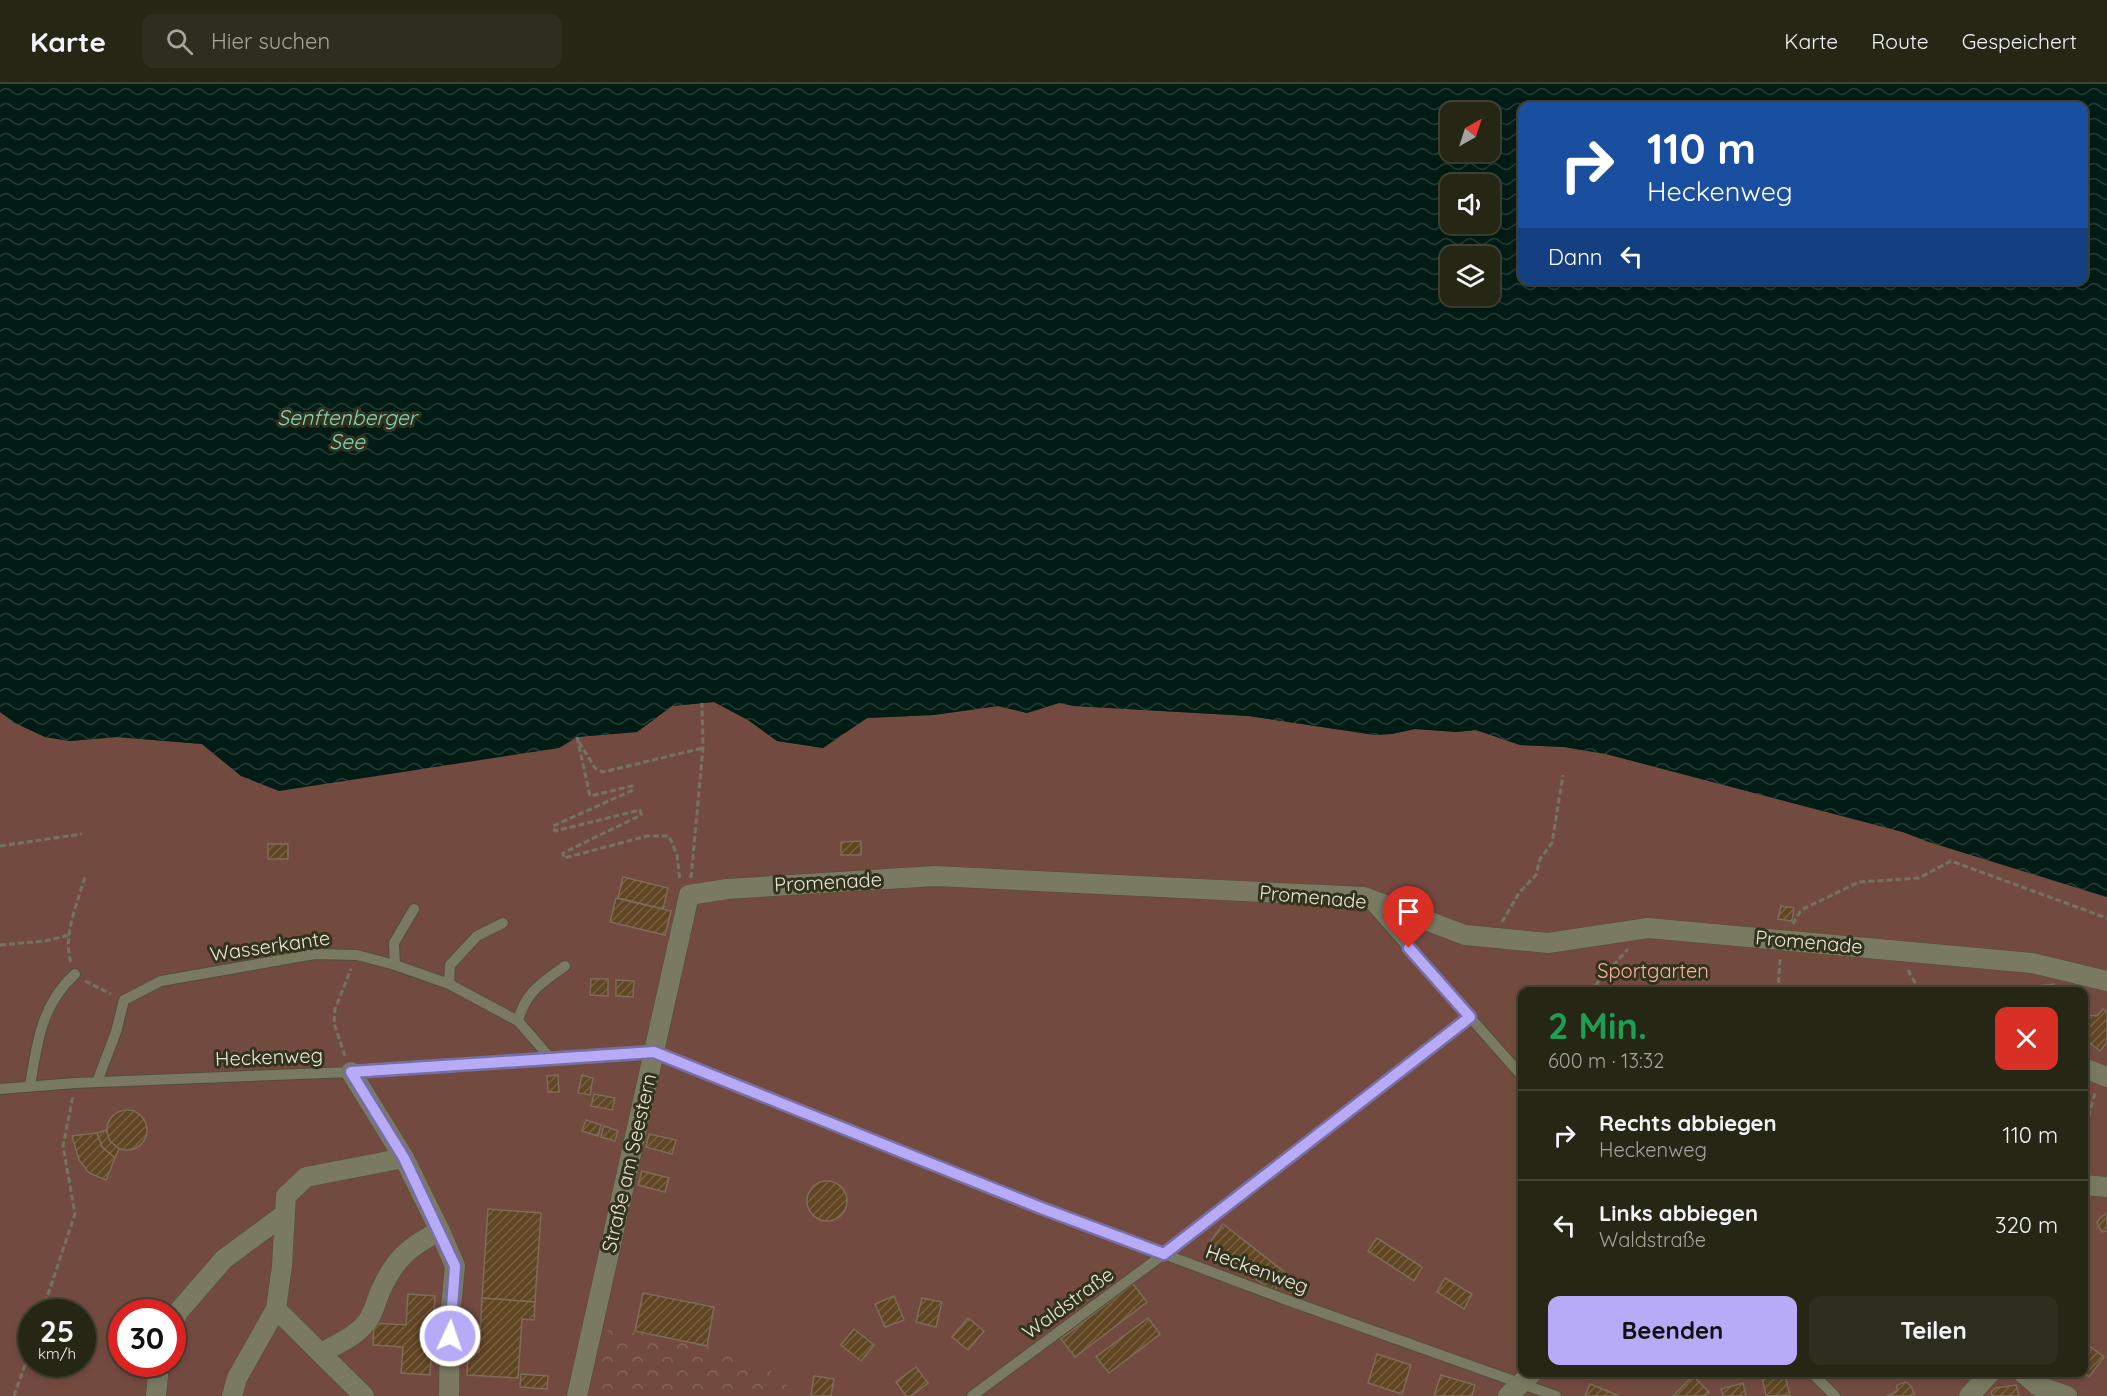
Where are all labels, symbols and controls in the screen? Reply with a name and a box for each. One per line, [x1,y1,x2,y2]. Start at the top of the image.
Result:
search box [142,14,562,68]
text: Karte [30,24,106,59]
icon: search [163,25,196,58]
text: Hier suchen [211,27,330,55]
text: Karte [1784,28,1838,54]
text: Route [1871,28,1929,54]
text: Gespeichert [1962,28,2077,54]
north arrow [1440,102,1500,162]
map controls [1440,102,1500,306]
text: 110 m [1647,122,1756,175]
icon: right [1548,126,1626,204]
button: sound [1440,174,1500,234]
text: Heckenweg [1647,174,1793,208]
icon: left [1615,240,1648,273]
text: Dann [1548,243,1603,271]
button: layers [1440,246,1500,306]
water label: Senftenberger See [277,404,420,454]
street label: Promenade [773,866,883,897]
street label: Promenade [1258,879,1368,914]
pin [1383,886,1434,948]
icon: arrive [1392,895,1425,928]
street label: Promenade [1754,924,1864,959]
street label: Wasserkante [208,925,332,966]
park label: Sportgarten [1597,958,1709,983]
text: 2 Min. [1548,1003,1647,1048]
button: close [1995,1007,2058,1070]
street label: Heckenweg [215,1042,323,1071]
text: 600 m · 13:32 [1548,1048,1664,1073]
street label: Straße am Seestern [596,1071,661,1255]
text: Rechts abbiegen [1599,1109,1777,1137]
icon: right [1548,1119,1581,1152]
text: 110 m [2003,1121,2058,1149]
text: Heckenweg [1599,1137,1707,1162]
text: Links abbiegen [1599,1199,1758,1227]
icon: left [1548,1209,1581,1242]
text: 320 m [1995,1211,2058,1239]
text: Waldstraße [1599,1227,1706,1252]
street label: Heckenweg [1202,1238,1312,1299]
street label: Waldstraße [1017,1261,1118,1344]
button: Beenden [1548,1296,1797,1365]
button: Teilen [1809,1296,2058,1365]
speed limit sign: 30 [108,1299,186,1377]
position arrow [418,1304,482,1368]
text: 25 [40,1312,74,1350]
text: km/h [38,1344,76,1363]

